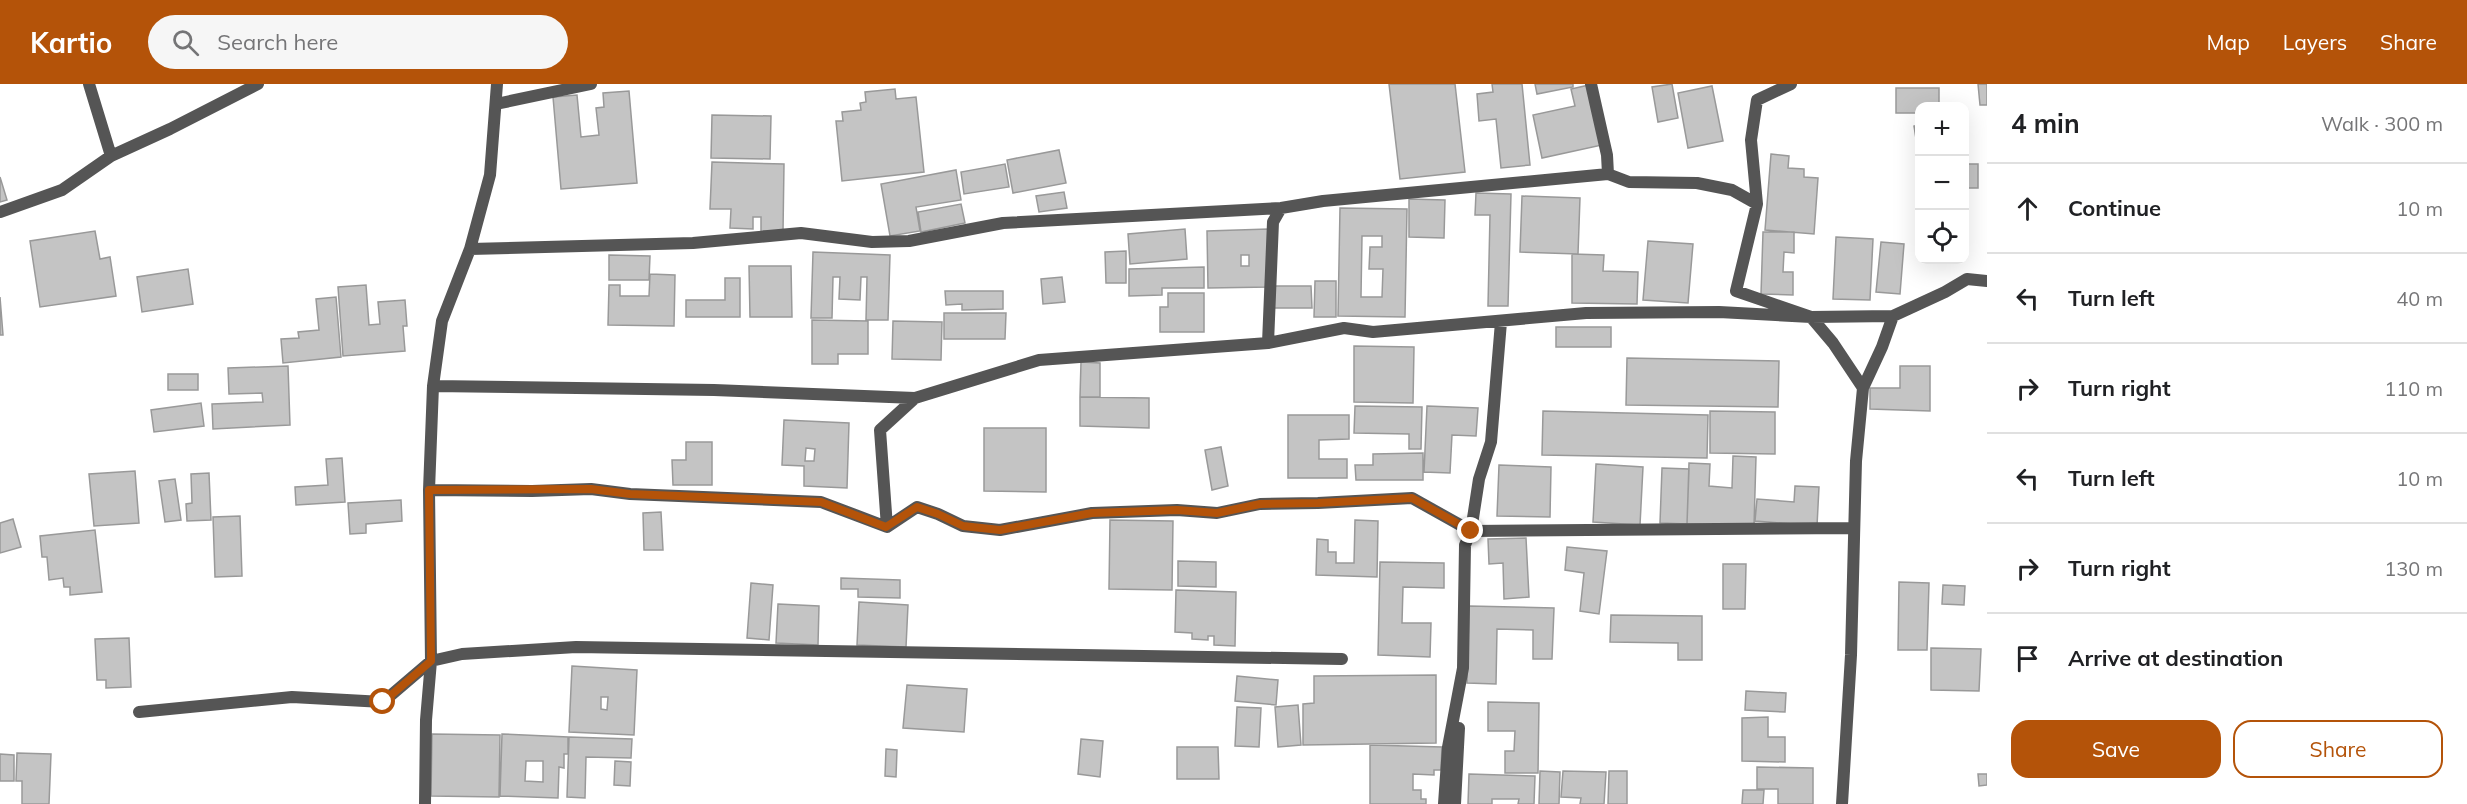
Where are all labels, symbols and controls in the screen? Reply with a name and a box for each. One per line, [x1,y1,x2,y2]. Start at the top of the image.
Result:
search box [148,15,568,69]
text: Kartio [30,25,112,60]
icon: search [169,26,202,59]
text: Search here [217,28,338,56]
text: Map [2207,29,2250,55]
text: Layers [2283,29,2347,55]
text: Share [2380,29,2437,55]
map controls [1915,102,1969,264]
button: + [1915,102,1969,156]
text: 4 min [2011,107,2080,140]
text: Walk · 300 m [2321,111,2443,136]
button: − [1915,156,1969,210]
icon: ahead [2011,192,2044,225]
text: Continue [2068,194,2161,222]
text: 10 m [2396,196,2443,221]
button: locate [1915,210,1969,264]
icon: left [2011,282,2044,315]
text: Turn left [2068,284,2155,312]
text: 40 m [2396,286,2443,311]
icon: right [2011,372,2044,405]
text: Turn right [2068,374,2171,402]
text: 110 m [2384,376,2443,401]
icon: left [2011,462,2044,495]
text: Turn left [2068,464,2155,492]
text: 10 m [2396,466,2443,491]
route end [1457,517,1483,543]
icon: right [2011,552,2044,585]
text: Turn right [2068,554,2171,582]
text: 130 m [2384,556,2443,581]
icon: arrive [2011,642,2044,675]
text: Arrive at destination [2068,644,2283,672]
route start [369,688,395,714]
button: Save [2011,720,2221,778]
button: Share [2233,720,2443,778]

